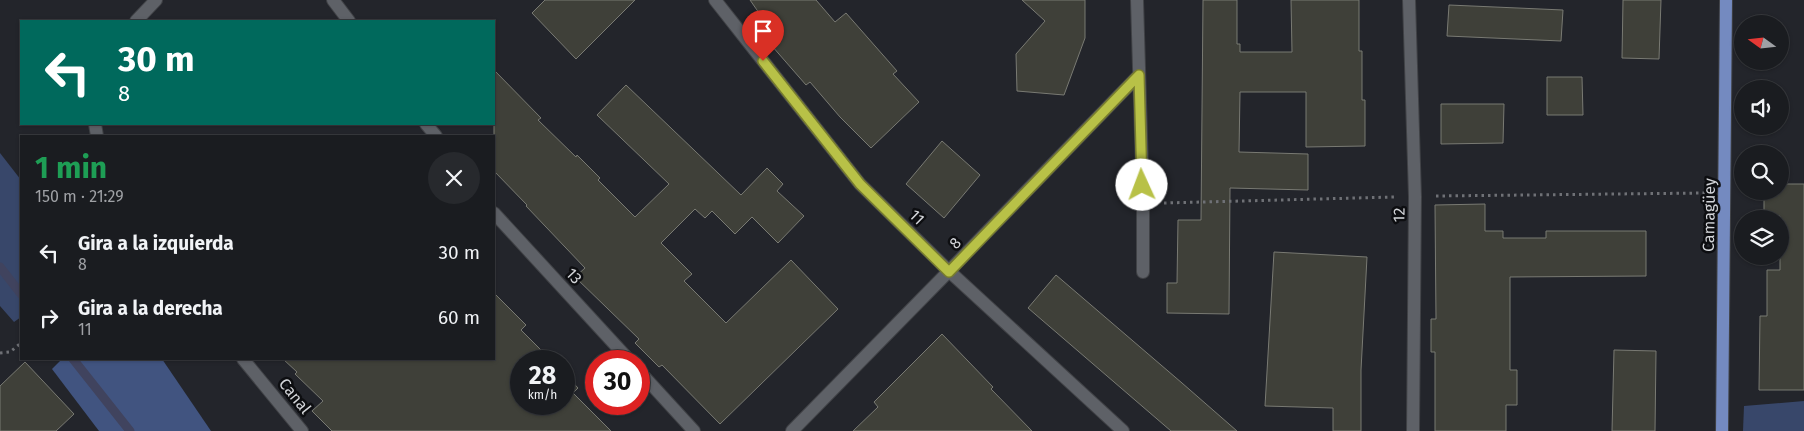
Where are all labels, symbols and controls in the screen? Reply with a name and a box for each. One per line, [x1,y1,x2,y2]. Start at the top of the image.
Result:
pin [742,10,784,61]
north arrow [1734,15,1789,70]
map controls [1734,15,1789,265]
icon: arrive [749,17,777,45]
text: 30 m [118,38,195,80]
icon: left [35,40,100,105]
text: 8 [118,80,130,107]
button: sound [1734,80,1789,135]
button: search [1734,145,1789,200]
text: 1 min [35,150,107,186]
button: close [428,152,480,204]
position arrow [1115,158,1167,210]
street label: Camagüey [1699,178,1719,252]
text: 150 m · 21:29 [35,187,124,206]
street label: 11 [905,205,929,229]
street label: 12 [1389,207,1409,223]
button: layers [1734,210,1789,265]
text: Gira a la izquierda [78,232,234,255]
street label: 8 [945,233,965,253]
icon: left [35,239,63,267]
text: 30 m [439,241,480,264]
text: 8 [78,255,87,274]
street label: 13 [562,264,586,288]
text: Gira a la derecha [78,297,223,320]
icon: right [35,304,63,332]
text: 60 m [438,306,480,329]
text: 11 [78,320,92,339]
speed limit sign: 30 [585,350,650,415]
text: 28 [529,361,556,391]
street label: Canal [275,374,315,418]
text: km/h [528,388,557,402]

